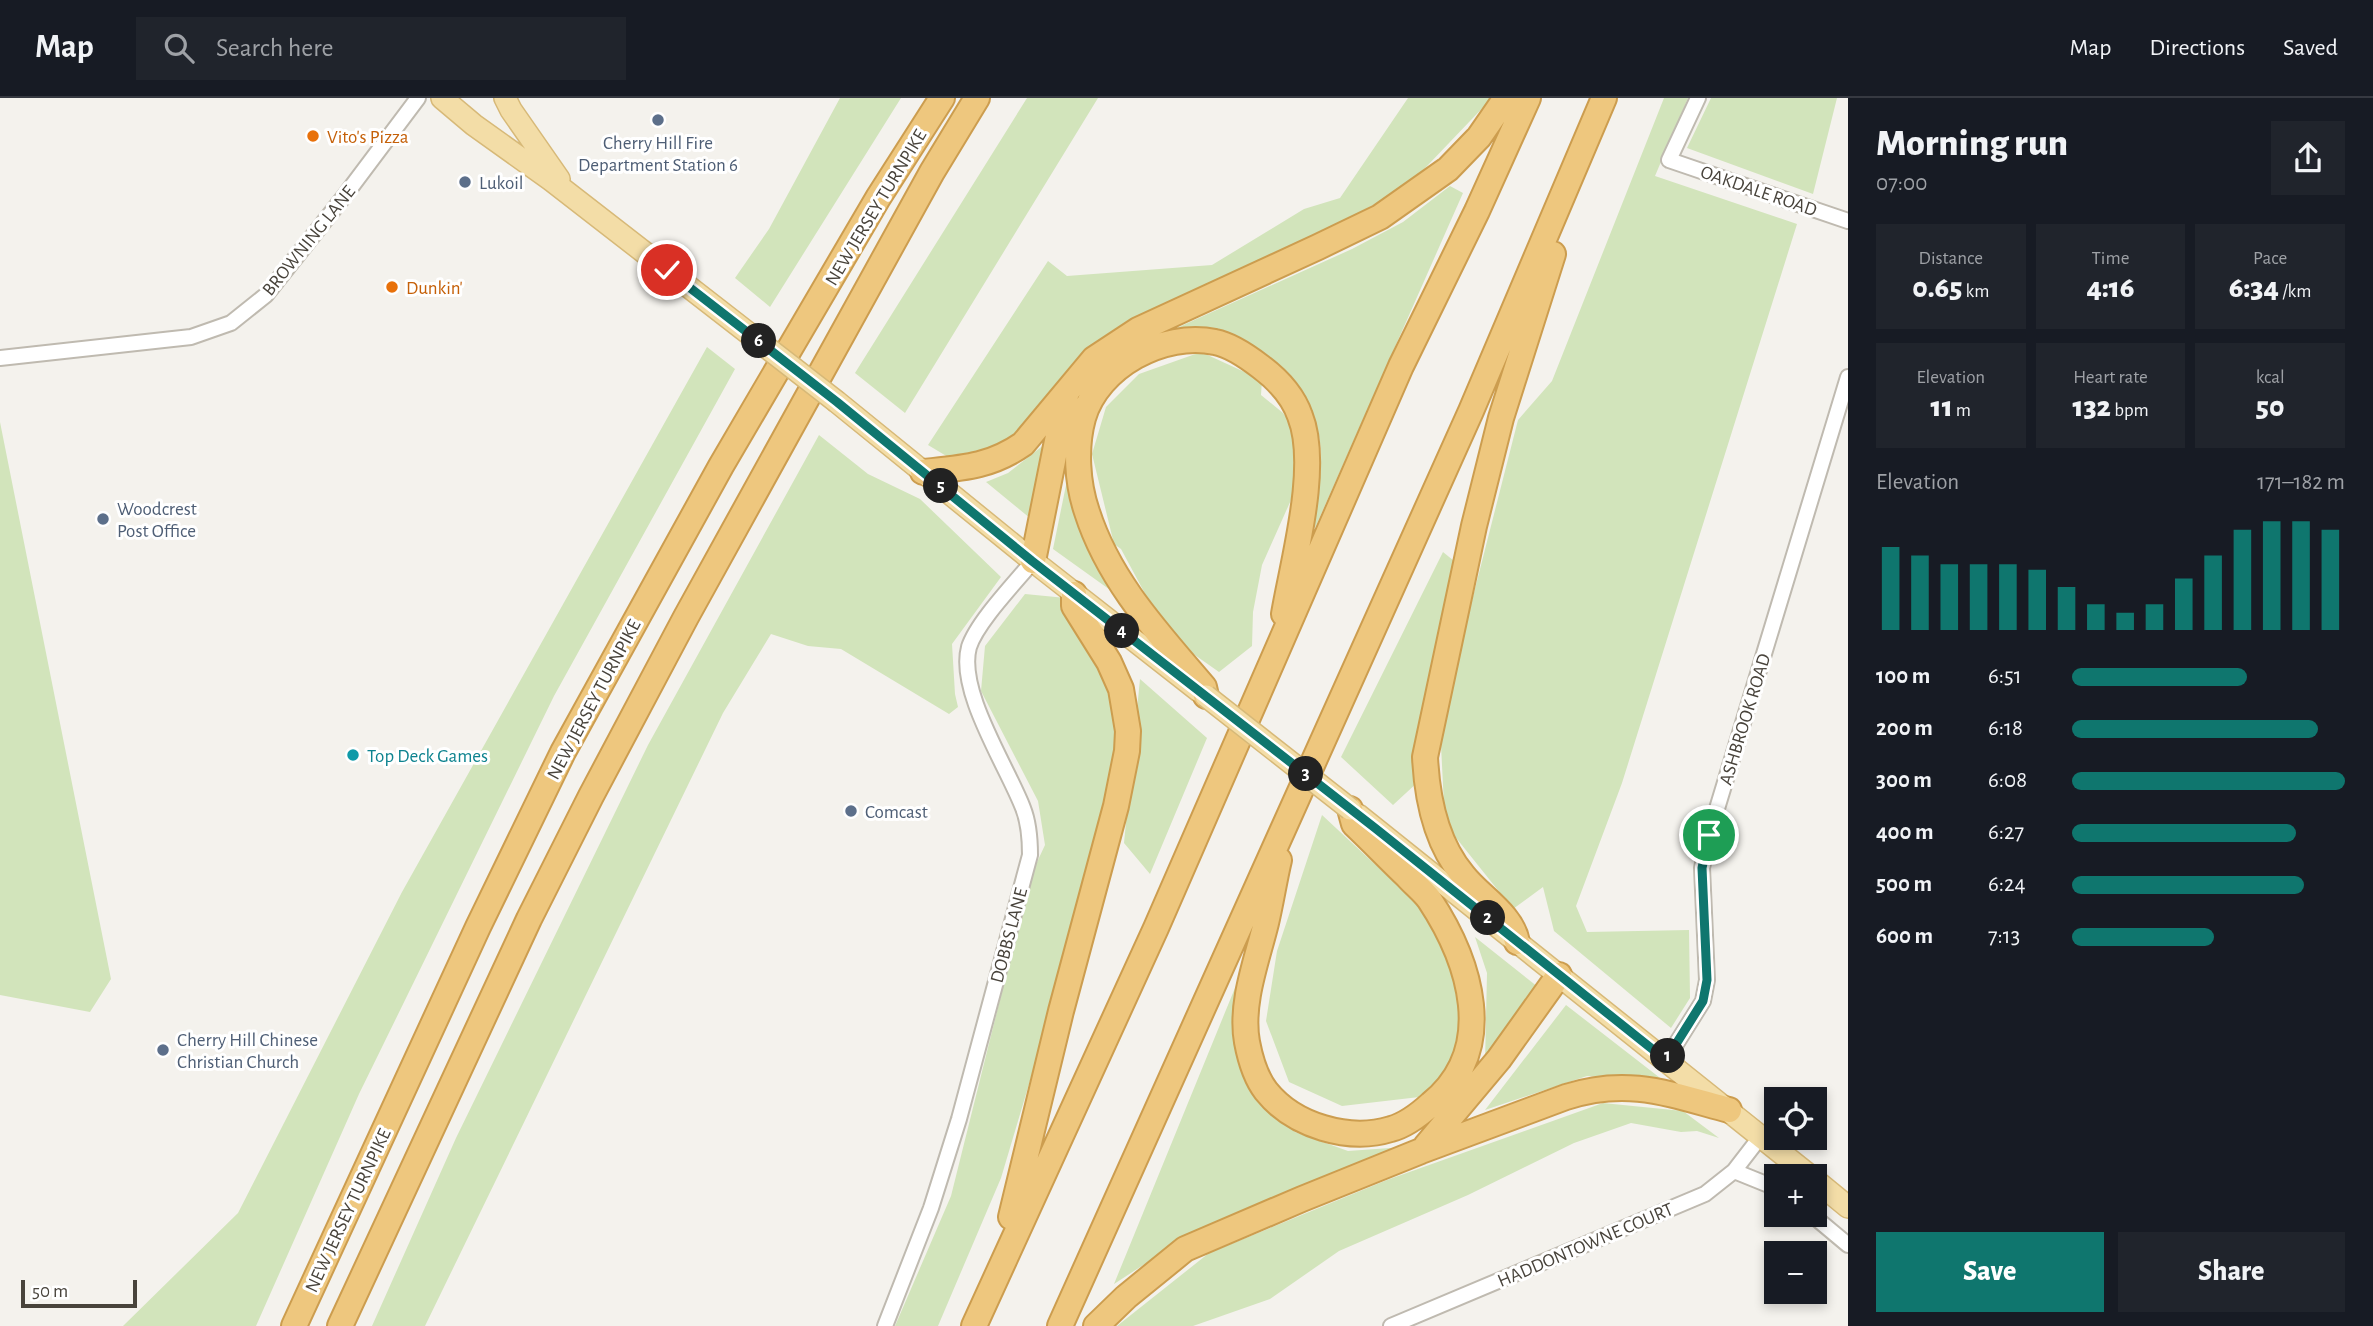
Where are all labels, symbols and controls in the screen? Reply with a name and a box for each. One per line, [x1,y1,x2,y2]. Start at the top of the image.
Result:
search box [136,17,626,80]
icon: search [160,29,198,67]
text: Map [35,31,94,64]
text: Search here [216,35,334,61]
text: Map [2069,36,2111,60]
text: Directions [2149,36,2245,60]
text: Saved [2283,36,2338,60]
marker: Cherry Hill Fire Department Station 6 [650,112,666,128]
button: share [2271,121,2345,195]
text: Morning run [1876,125,2068,163]
street label: NEW JERSEY TURNPIKE [822,126,930,289]
marker: Vito's Pizza [305,128,321,144]
place label: Vito's Pizza [327,128,409,147]
place label: Cherry Hill Fire Department Station 6 [578,134,738,175]
street label: OAKDALE ROAD [1698,163,1819,220]
text: 07:00 [1876,172,1927,195]
marker: Lukoil [457,174,473,190]
place label: Lukoil [479,174,524,193]
street label: BROWNING LANE [259,182,359,300]
pin [637,240,697,300]
text: Distance [1919,249,1983,268]
text: Time [2092,249,2129,268]
text: Pace [2253,249,2287,268]
icon: check [648,251,686,289]
text: 0.65 [1912,273,1962,303]
text: 4:16 [2087,273,2134,303]
text: 6:34 [2229,273,2279,303]
marker: Dunkin' [384,279,400,295]
place label: Dunkin' [406,279,463,298]
text: km [1962,282,1989,301]
text: /km [2279,282,2311,301]
pin: 6 [742,324,776,358]
text: 6 [754,331,763,350]
text: Elevation [1916,368,1985,387]
text: Heart rate [2073,368,2148,387]
text: kcal [2256,368,2285,387]
text: 11 [1931,392,1953,422]
text: 132 [2072,392,2111,422]
text: 50 [2256,392,2285,422]
text: m [1953,401,1971,420]
text: bpm [2111,401,2149,420]
pin: 5 [923,468,958,504]
text: Elevation [1876,471,1959,494]
text: 171–182 m [2257,471,2345,494]
text: 5 [936,476,945,495]
place label: Woodcrest Post Office [117,500,197,541]
marker: Woodcrest Post Office [95,511,111,527]
pin: 4 [1104,614,1140,648]
street label: NEW JERSEY TURNPIKE [544,616,645,783]
text: 4 [1117,621,1126,640]
street label: ASHBROOK ROAD [1716,651,1774,788]
text: 100 m [1876,665,1930,688]
text: 6:51 [1988,665,2022,688]
text: 200 m [1876,717,1933,740]
text: 6:18 [1988,717,2023,740]
marker: Top Deck Games [345,747,361,763]
place label: Top Deck Games [367,747,488,766]
pin: 3 [1288,756,1324,792]
text: 3 [1301,764,1310,783]
text: 300 m [1876,769,1932,792]
text: 6:08 [1988,769,2027,792]
marker: Comcast [843,803,859,819]
place label: Comcast [865,803,928,822]
pin [1679,805,1739,865]
icon: arrive [1690,816,1728,854]
text: 400 m [1876,821,1934,844]
text: 6:27 [1988,821,2024,844]
text: 500 m [1876,873,1932,896]
text: 6:24 [1988,873,2026,896]
street label: DOBBS LANE [988,886,1031,985]
pin: 2 [1470,900,1506,936]
text: 2 [1483,908,1492,927]
text: 600 m [1876,925,1933,948]
text: 7:13 [1988,925,2020,948]
place label: Cherry Hill Chinese Christian Church [177,1031,318,1072]
pin: 1 [1650,1038,1686,1074]
marker: Cherry Hill Chinese Christian Church [155,1042,171,1058]
text: 1 [1664,1046,1671,1065]
map controls [1764,1087,1827,1304]
button: locate [1764,1087,1827,1150]
street label: NEW JERSEY TURNPIKE [302,1126,395,1295]
button: + [1764,1164,1827,1227]
street label: HADDONTOWNE COURT [1495,1200,1676,1291]
button: Save [1876,1232,2104,1312]
button: Share [2118,1232,2345,1312]
button: − [1764,1241,1827,1304]
scale bar [21,1277,136,1309]
text: 50 m [32,1282,68,1301]

